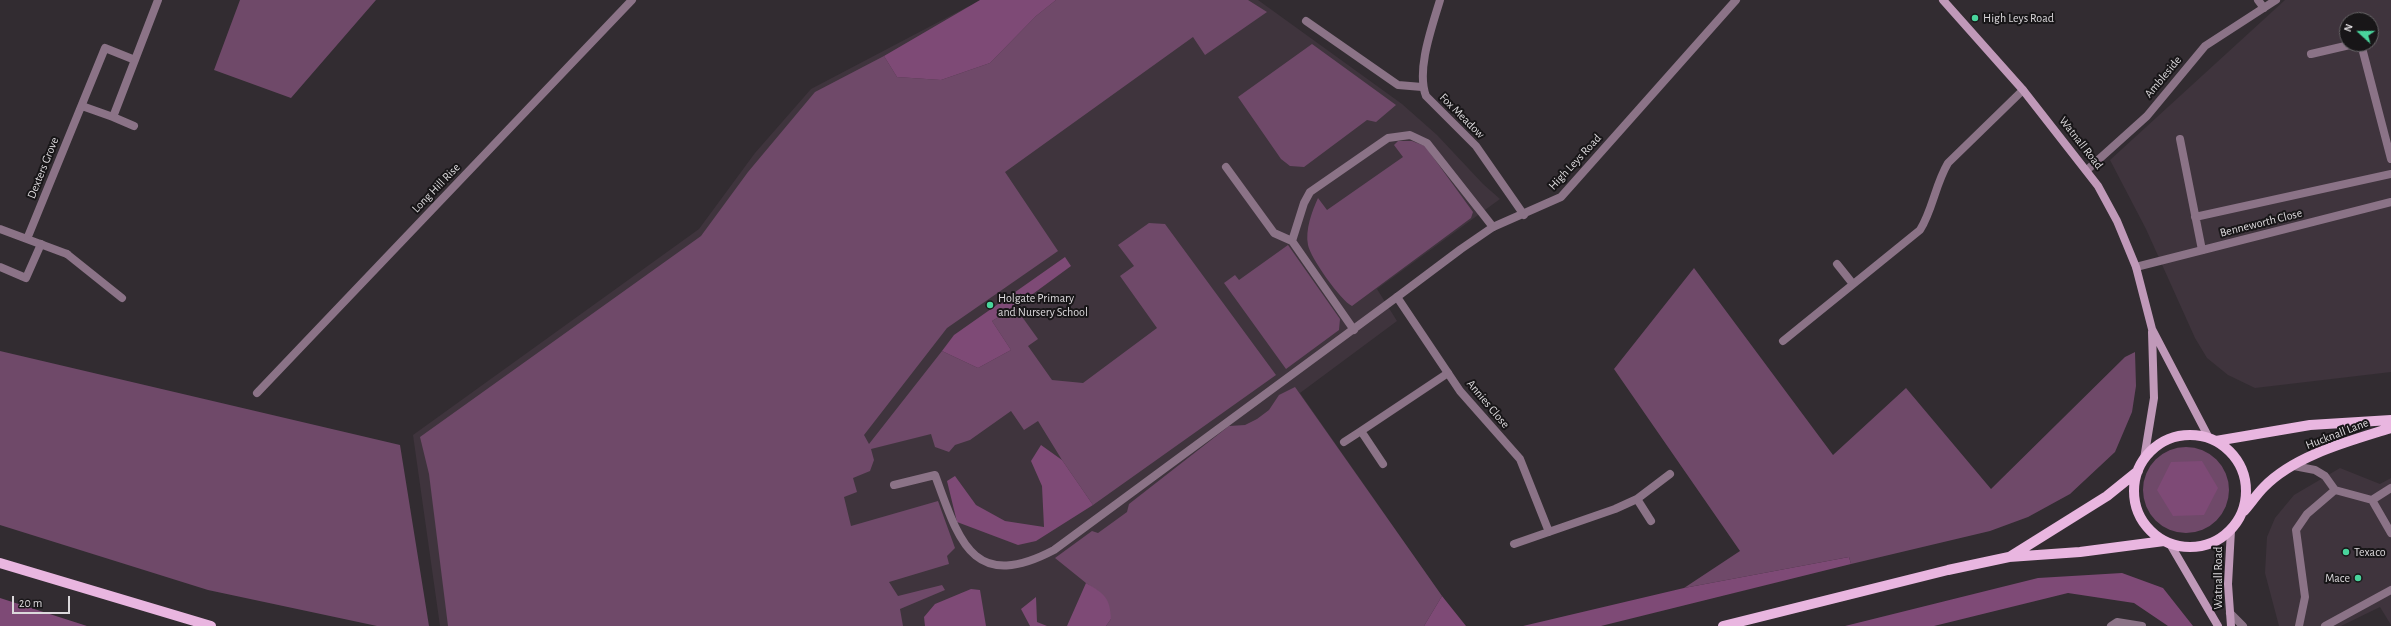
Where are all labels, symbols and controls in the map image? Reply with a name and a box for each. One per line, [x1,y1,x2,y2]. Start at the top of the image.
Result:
place label: High Leys Road [1983,11,2054,25]
north arrow [2339,12,2379,52]
marker: High Leys Road [1970,13,1980,23]
text: N [2342,22,2355,33]
street label: Ambleside [2141,53,2185,101]
street label: Fox Meadow [1436,90,1488,142]
street label: Watnall Road [2056,114,2106,172]
street label: High Leys Road [1546,131,1604,193]
street label: Dexters Grove [24,135,62,201]
street label: Long Hill Rise [409,160,463,216]
street label: Benneworth Close [2218,206,2304,240]
place label: Holgate Primary and Nursery School [998,291,1088,319]
marker: Holgate Primary and Nursery School [985,300,995,310]
street label: Annies Close [1464,377,1512,431]
street label: Hucknall Lane [2304,415,2370,453]
place label: Texaco [2354,545,2386,559]
street label: Watnall Road [2211,547,2225,609]
marker: Texaco [2341,547,2351,557]
place label: Mace [2325,571,2350,585]
marker: Mace [2353,573,2363,583]
scale bar [14,588,72,614]
text: 20 m [19,597,42,609]

